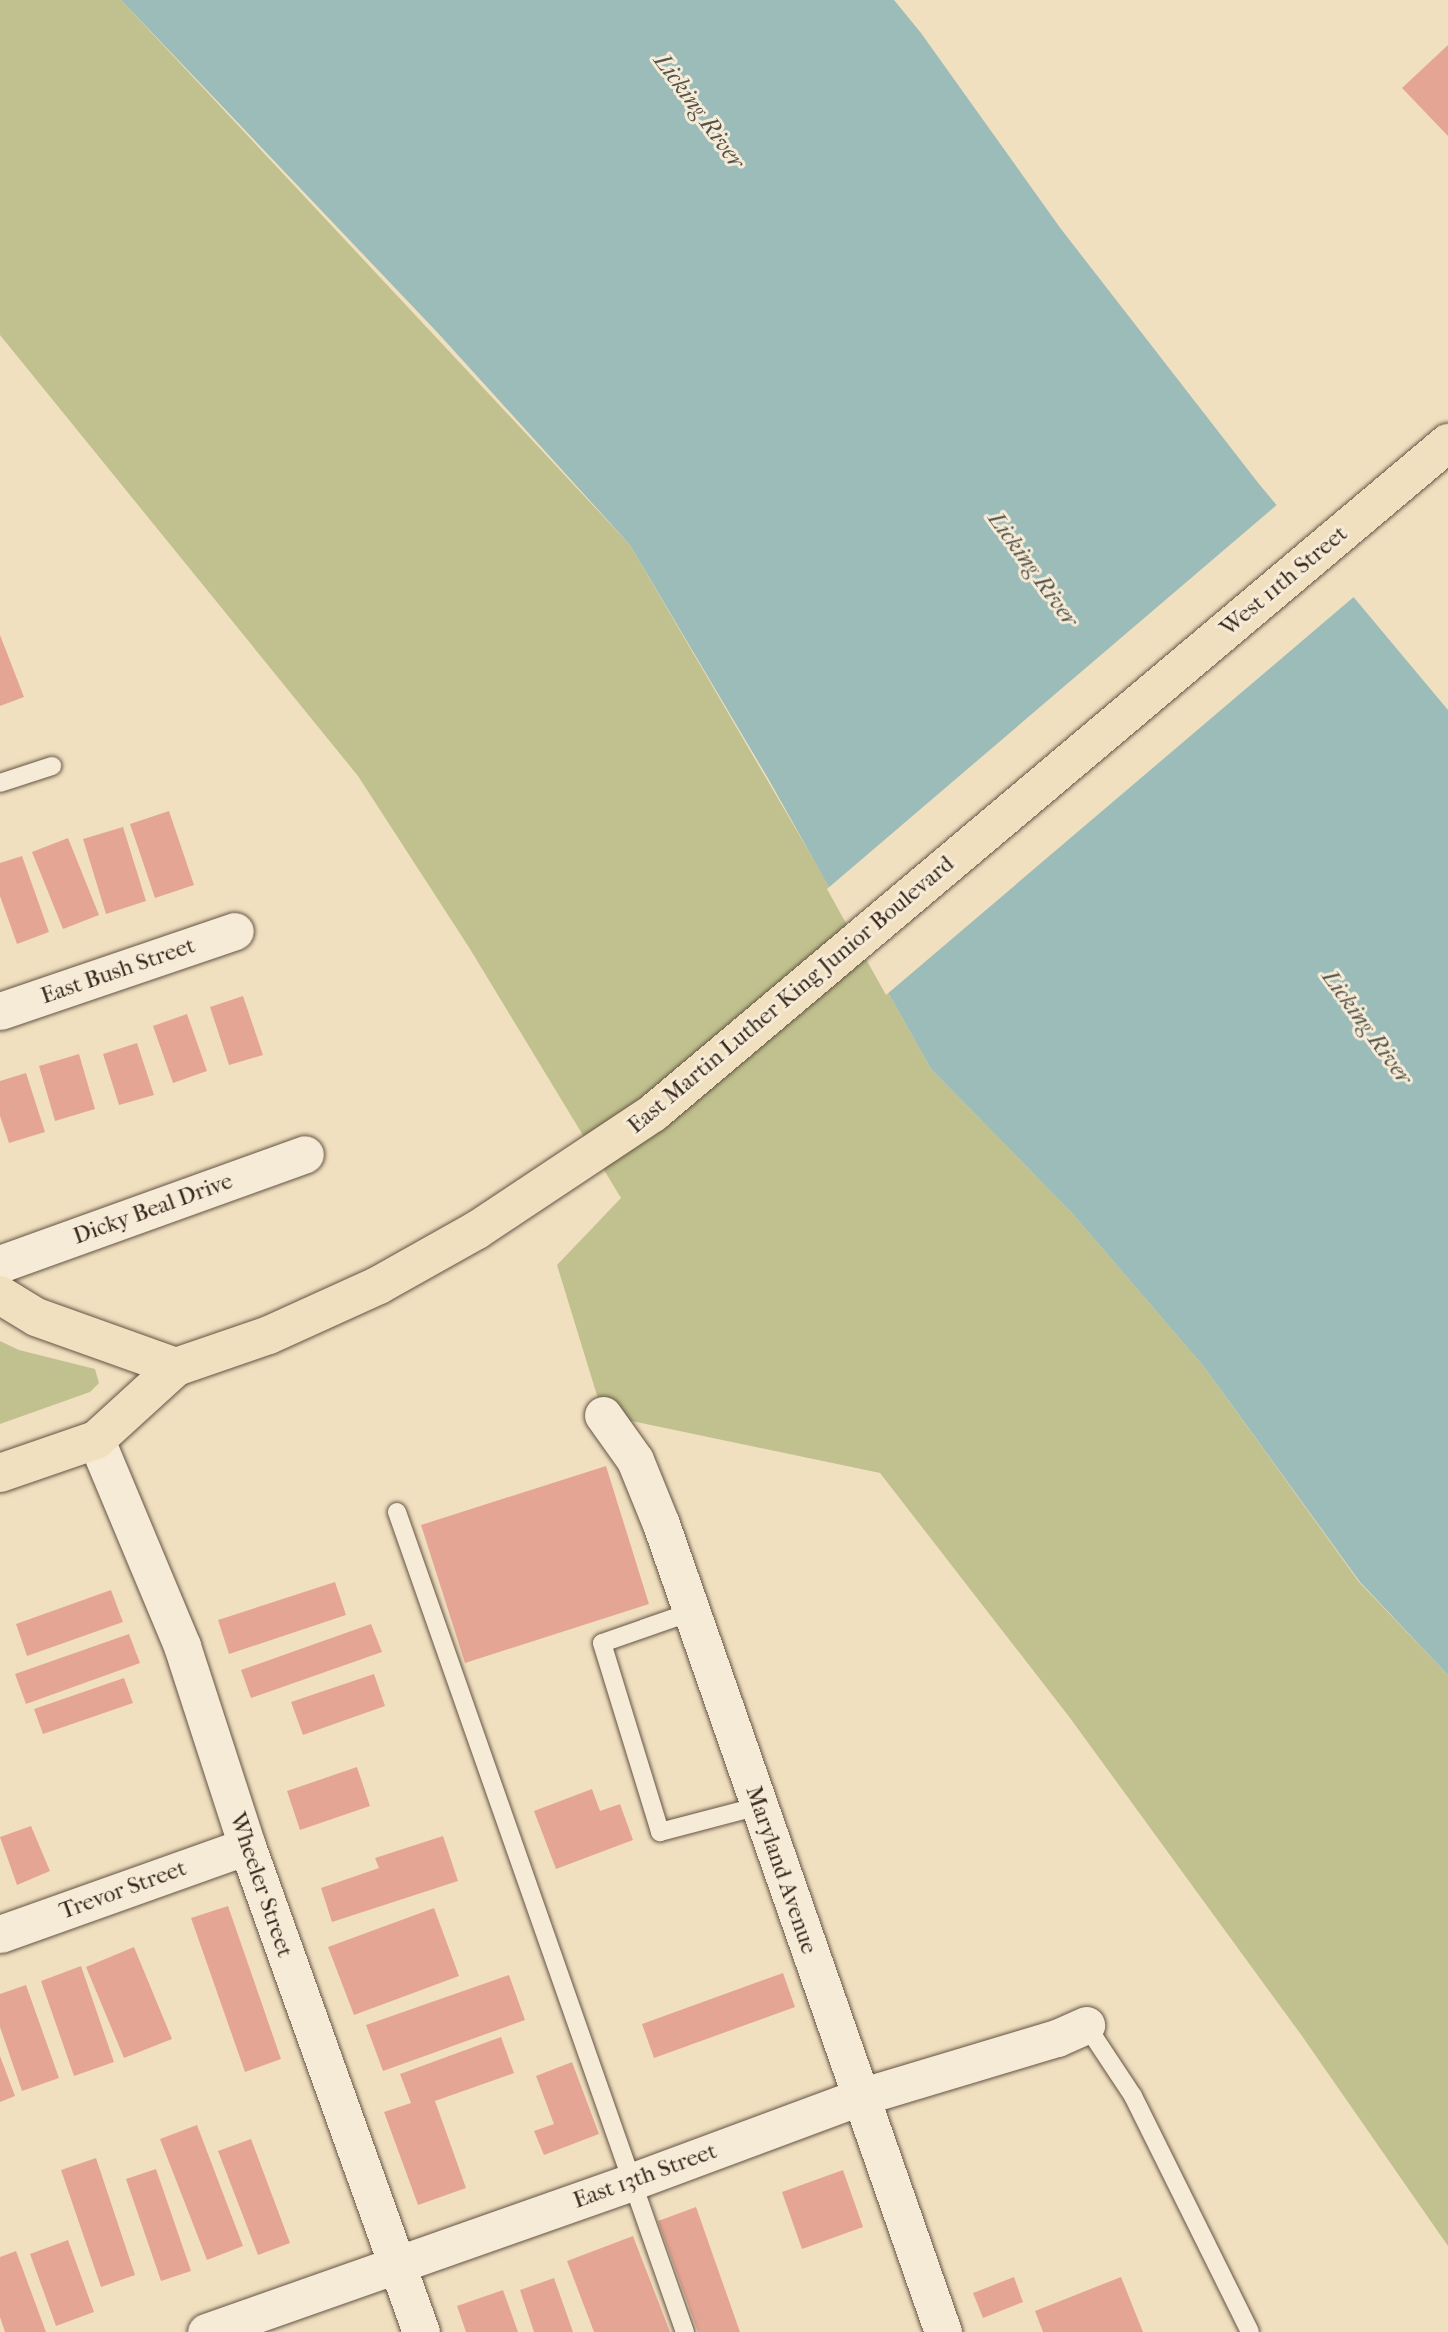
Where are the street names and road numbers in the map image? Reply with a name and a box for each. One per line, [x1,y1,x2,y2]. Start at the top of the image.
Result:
street label: West 11th Street [1215,520,1353,642]
street label: East Martin Luther King Junior Boulevard [622,850,960,1140]
street label: East Bush Street [37,932,199,1010]
street label: Dicky Beal Drive [69,1167,237,1251]
street label: Maryland Avenue [739,1783,823,1957]
street label: Wheeler Street [223,1809,299,1961]
street label: Trevor Street [56,1854,190,1926]
street label: East 13th Street [569,2137,721,2215]

